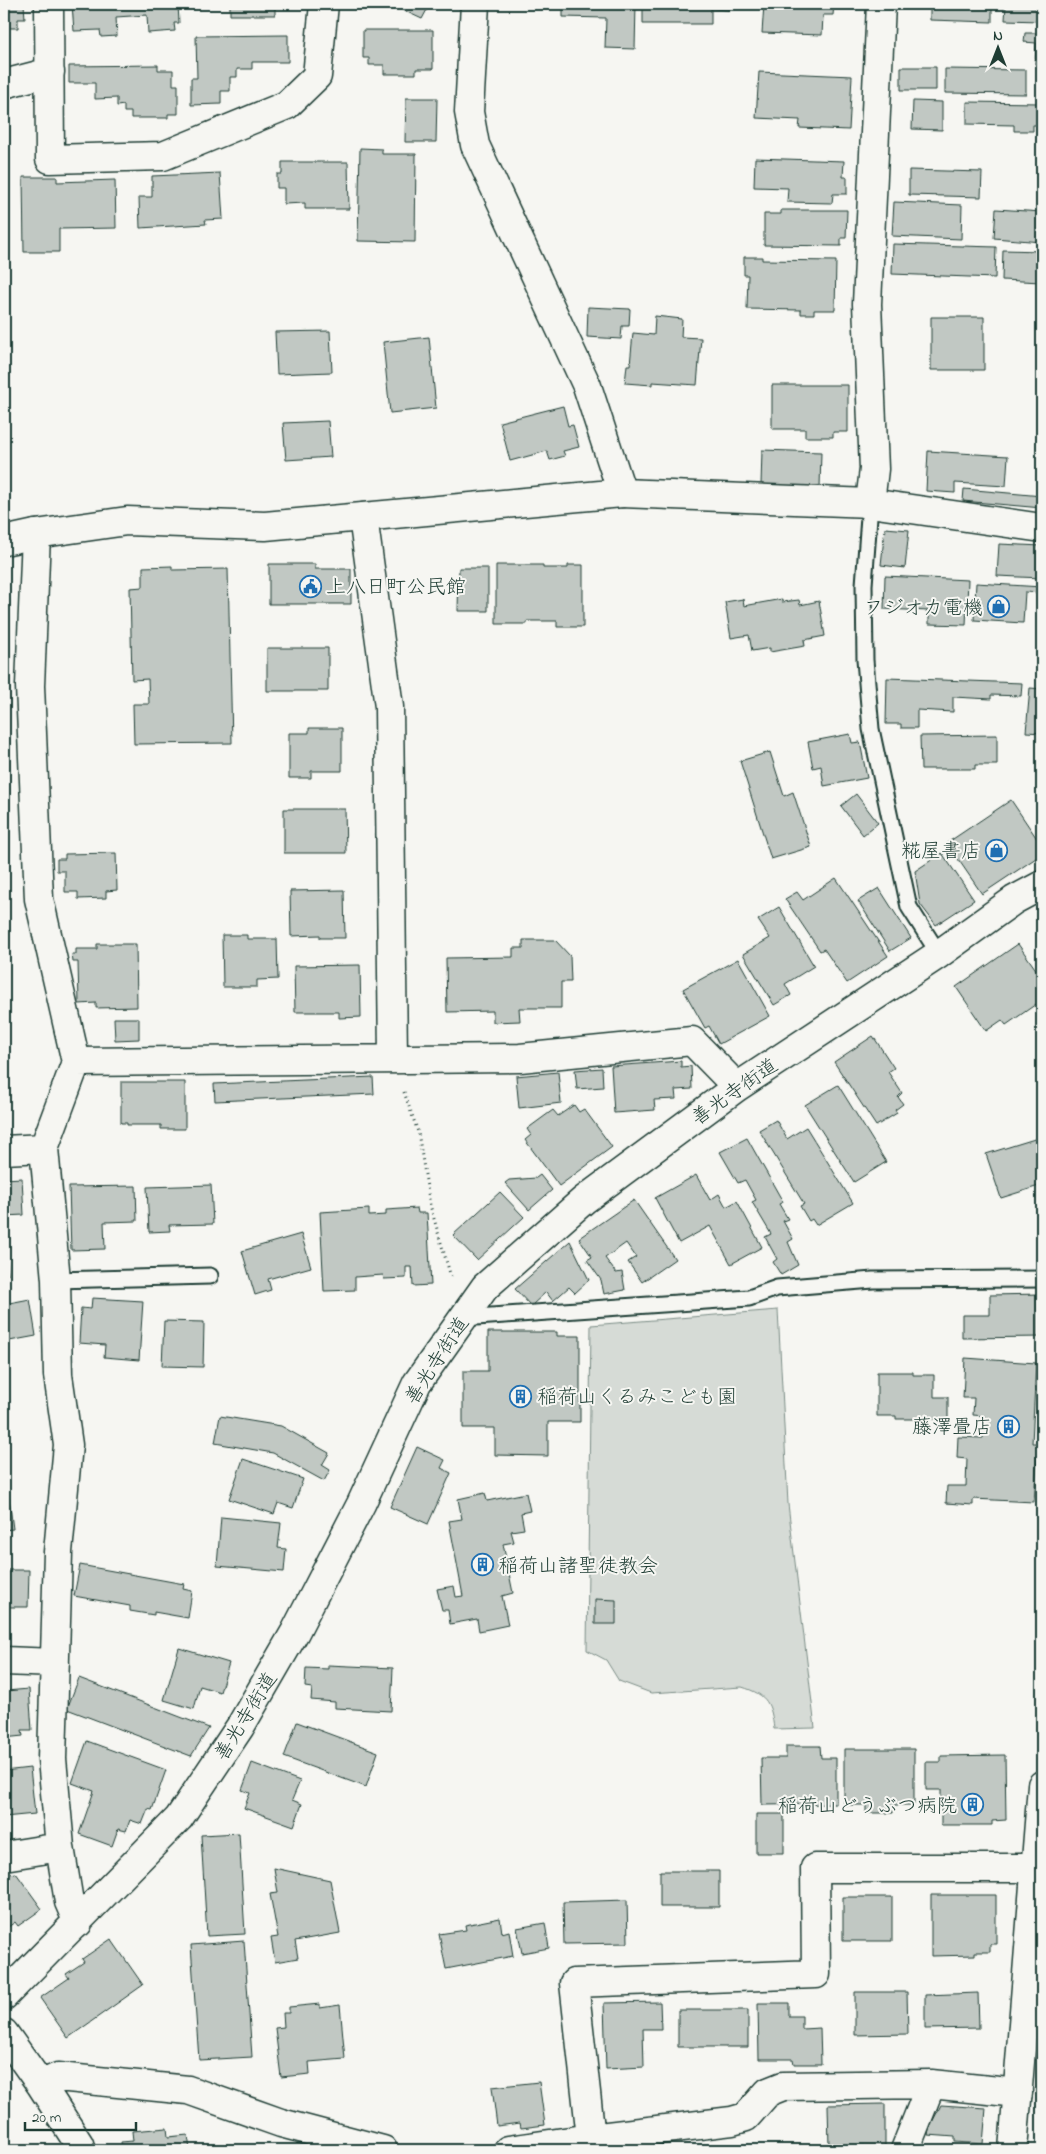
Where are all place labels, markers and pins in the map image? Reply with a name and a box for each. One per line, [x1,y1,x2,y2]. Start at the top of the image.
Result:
public building icon: 上八日町公民館 [298,574,322,598]
place label: 上八日町公民館 [326,574,466,603]
place label: フジオカ電機 [863,595,983,624]
shop icon: フジオカ電機 [987,595,1011,619]
place label: 糀屋書店 [901,838,981,867]
shop icon: 糀屋書店 [985,838,1009,862]
building icon: 稲荷山くるみこども園 [509,1384,533,1408]
place label: 稲荷山くるみこども園 [537,1384,737,1413]
place label: 藤澤畳店 [912,1414,992,1443]
building icon: 藤澤畳店 [996,1414,1020,1438]
building icon: 稲荷山諸聖徒教会 [470,1553,494,1577]
place label: 稲荷山諸聖徒教会 [498,1553,658,1582]
place label: 稲荷山どうぶつ病院 [777,1793,957,1822]
building icon: 稲荷山どうぶつ病院 [961,1793,985,1817]

